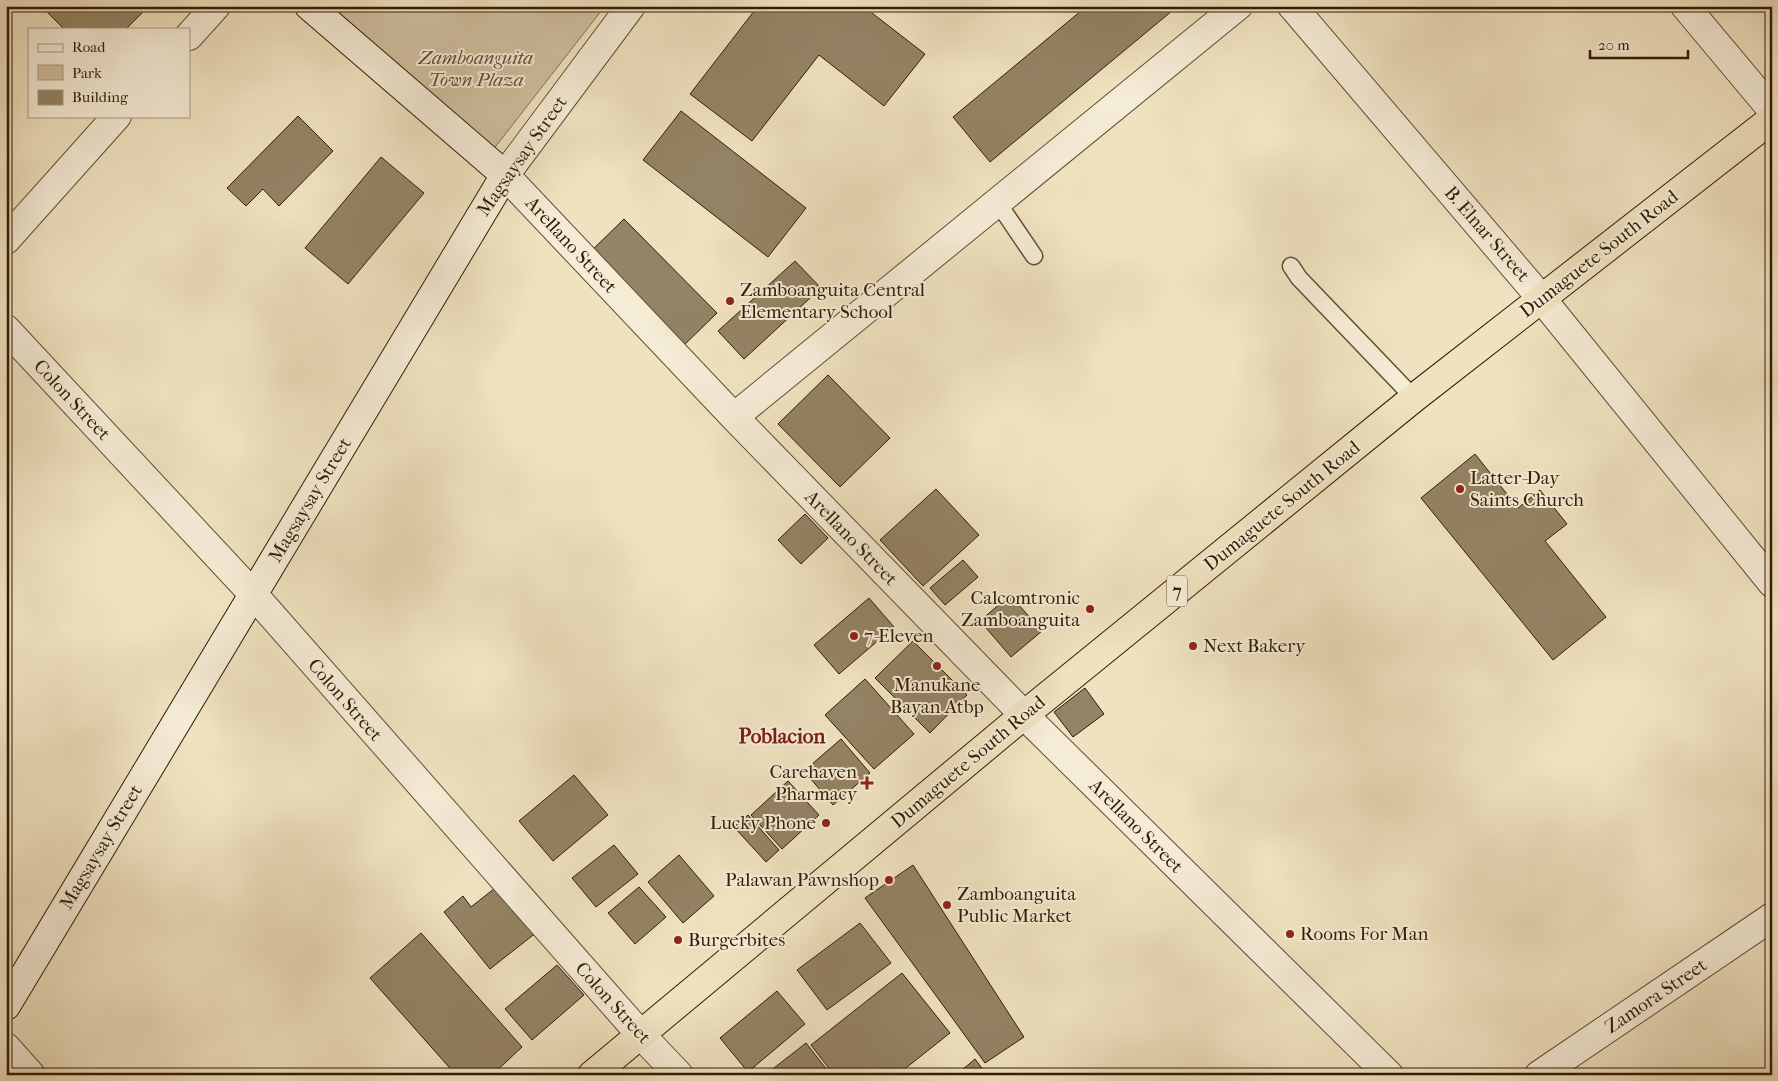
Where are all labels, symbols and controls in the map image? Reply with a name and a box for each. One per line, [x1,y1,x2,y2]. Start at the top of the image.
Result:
legend [28,28,190,118]
scale bar [1590,28,1688,60]
text: 20 m [1598,36,1630,54]
text: Road [72,38,106,56]
park label: Zamboanguita Town Plaza [418,47,533,91]
text: Park [72,64,102,82]
text: Building [72,88,129,106]
street label: Magsaysay Street [472,91,572,220]
street label: B. Elnar Street [1440,182,1534,286]
street label: Dumaguete South Road [1516,185,1683,323]
street label: Arellano Street [520,192,621,298]
place label: Zamboanguita Central Elementary School [740,279,925,323]
marker: Zamboanguita Central Elementary School [724,295,736,307]
street label: Colon Street [29,355,115,445]
street label: Magsaysay Street [264,433,356,566]
street label: Dumaguete South Road [1200,436,1365,576]
place label: Latter-Day Saints Church [1470,467,1584,511]
marker: Latter-Day Saints Church [1454,483,1466,495]
street label: Arellano Street [799,485,902,590]
road number: 7 [1167,576,1187,606]
place label: Calcomtronic Zamboanguita [961,587,1080,631]
marker: Calcomtronic Zamboanguita [1084,603,1096,615]
place label: 7-Eleven [864,625,934,647]
marker: 7-Eleven [848,630,860,642]
place label: Next Bakery [1203,635,1306,657]
marker: Next Bakery [1187,640,1199,652]
street label: Colon Street [303,654,387,746]
marker: Manukane Bayan Atbp [931,660,943,672]
place label: Manukane Bayan Atbp [890,674,984,718]
street label: Dumaguete South Road [886,691,1050,833]
district label: Poblacion [738,724,826,748]
place label: Carehaven Pharmacy [769,761,858,805]
street label: Arellano Street [1084,774,1188,878]
marker: Carehaven Pharmacy [861,777,873,789]
street label: Magsaysay Street [55,780,147,913]
place label: Lucky Phone [710,812,816,834]
marker: Lucky Phone [820,817,832,829]
place label: Palawan Pawnshop [725,869,879,891]
marker: Palawan Pawnshop [883,874,895,886]
place label: Zamboanguita Public Market [957,883,1076,927]
marker: Zamboanguita Public Market [941,899,953,911]
place label: Rooms For Man [1300,923,1429,945]
marker: Rooms For Man [1284,928,1296,940]
place label: Burgerbites [688,929,785,951]
marker: Burgerbites [672,934,684,946]
street label: Zamora Street [1601,954,1711,1038]
street label: Colon Street [571,958,655,1048]

